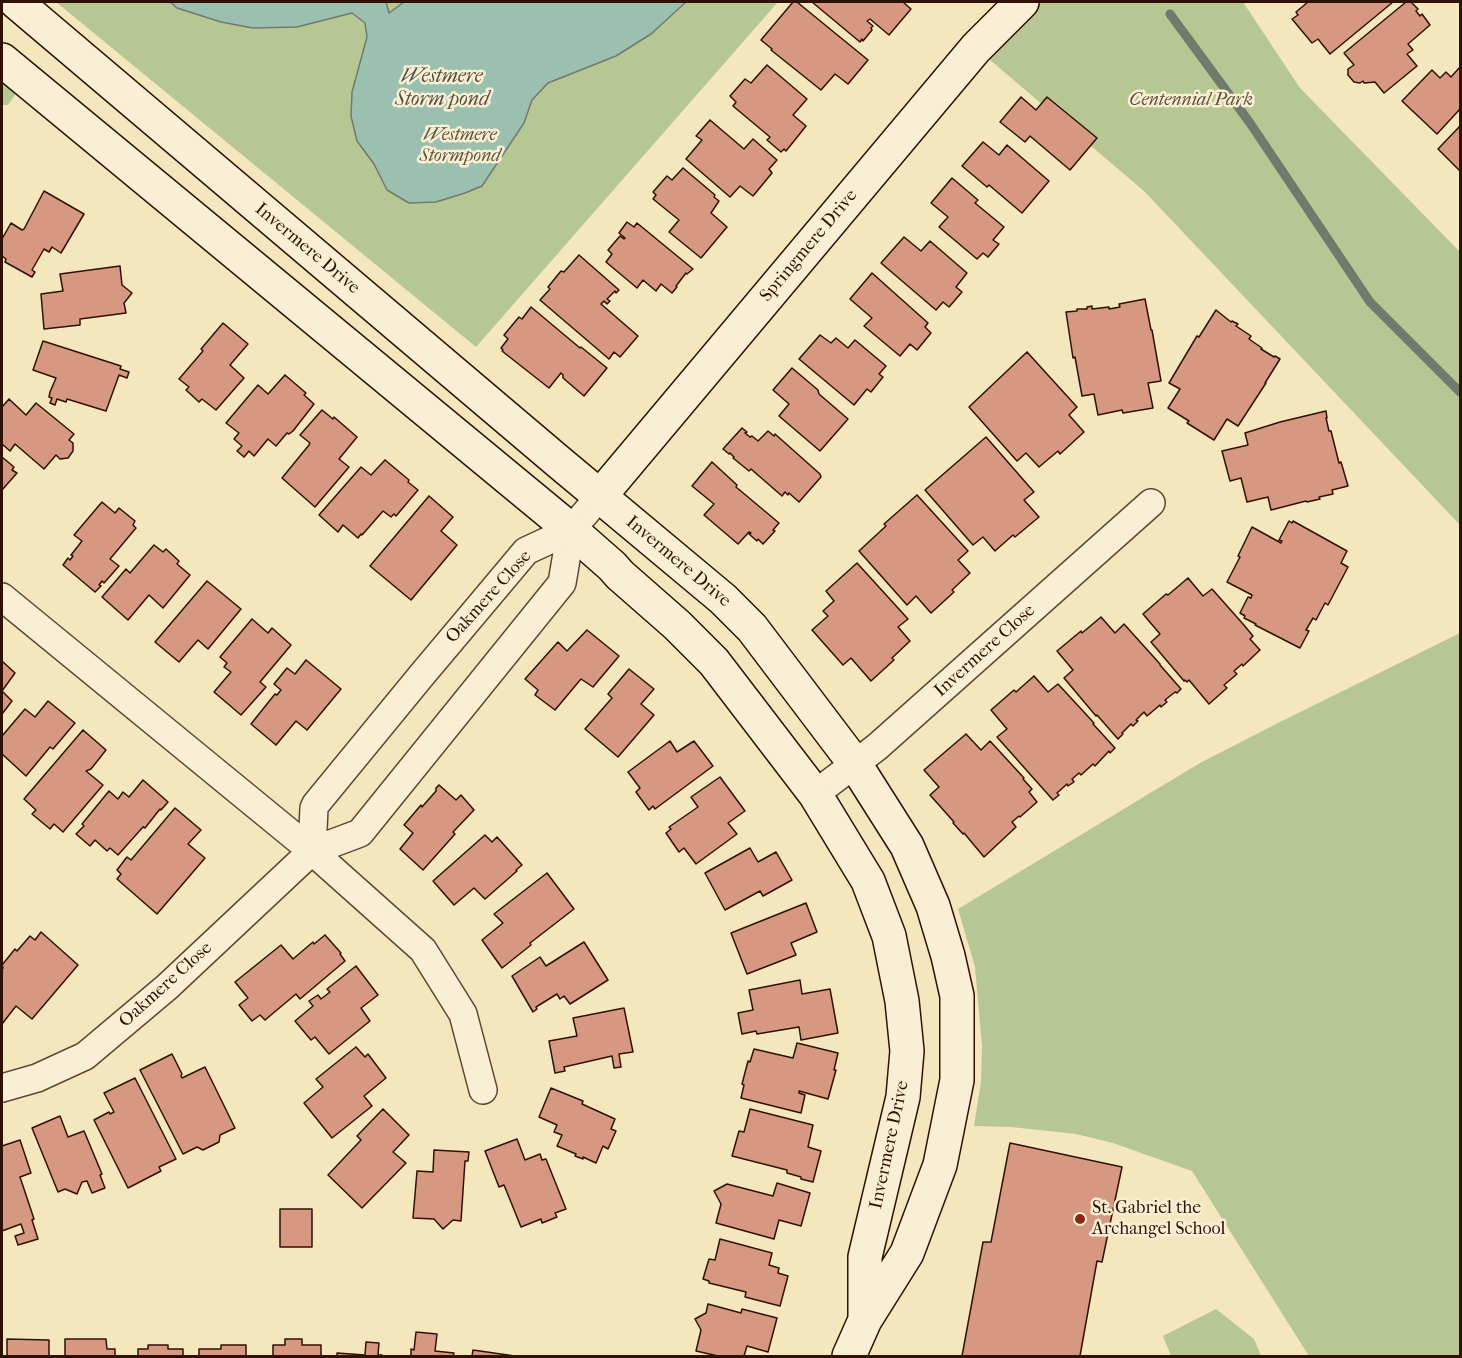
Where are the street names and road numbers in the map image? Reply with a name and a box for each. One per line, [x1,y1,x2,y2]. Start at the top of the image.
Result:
street label: Springmere Drive [756,185,862,307]
street label: Invermere Drive [250,199,364,299]
street label: Invermere Drive [621,512,735,612]
street label: Oakmere Close [442,546,536,648]
street label: Invermere Close [930,600,1040,702]
street label: Oakmere Close [115,938,217,1032]
street label: Invermere Drive [866,1079,914,1211]

